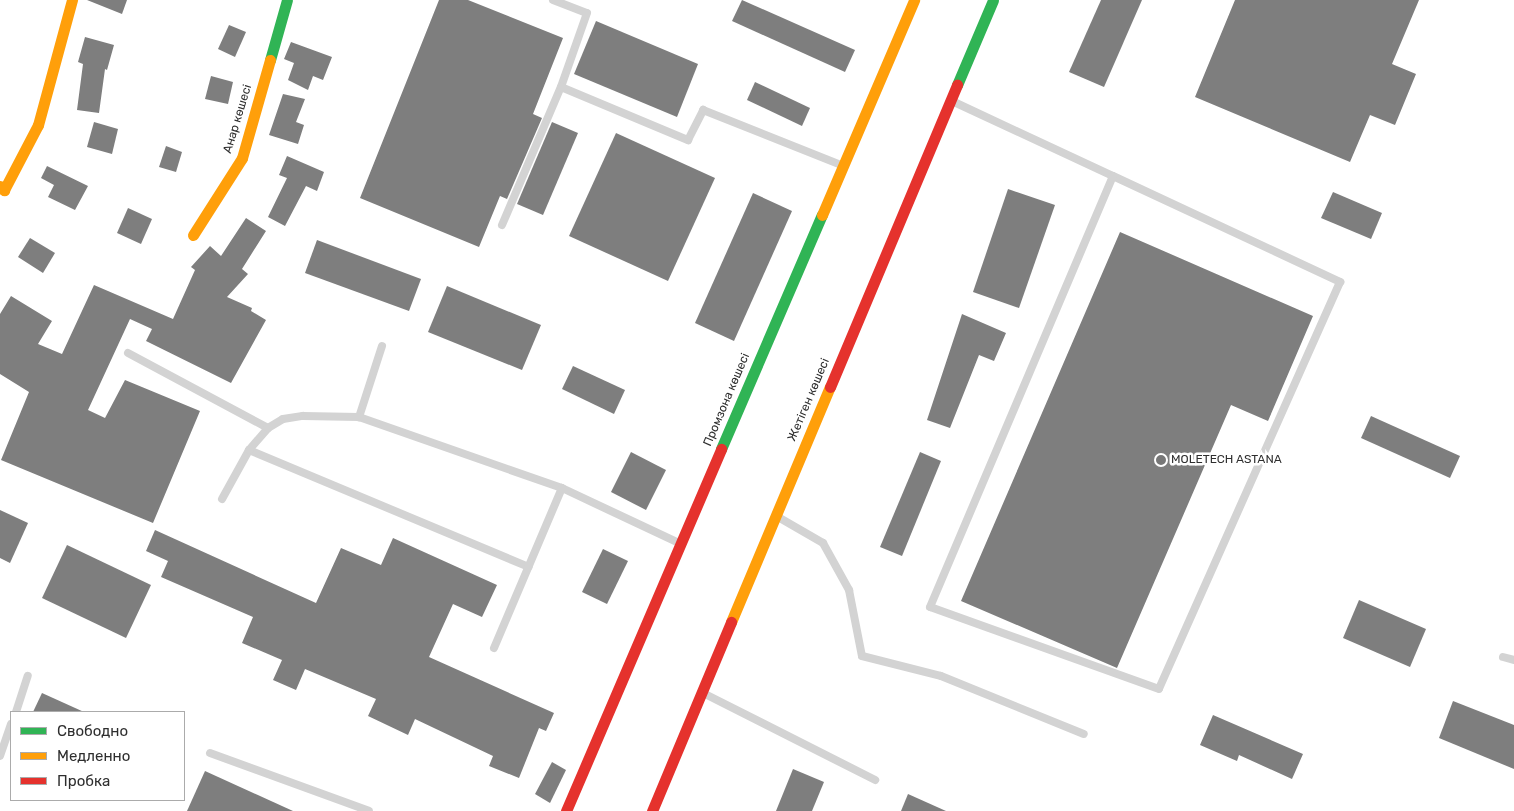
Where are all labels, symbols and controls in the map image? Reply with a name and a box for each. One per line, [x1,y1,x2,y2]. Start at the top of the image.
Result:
street label: Анар көшесі [221,83,255,155]
street label: Промзона көшесі [701,351,753,449]
street label: Жетіген көшесі [785,356,833,444]
place label: MOLETECH ASTANA [1171,453,1282,467]
marker: MOLETECH ASTANA [1155,454,1167,466]
legend [10,711,185,801]
text: Свободно [57,722,128,740]
text: Медленно [57,747,130,765]
text: Пробка [57,772,110,790]

